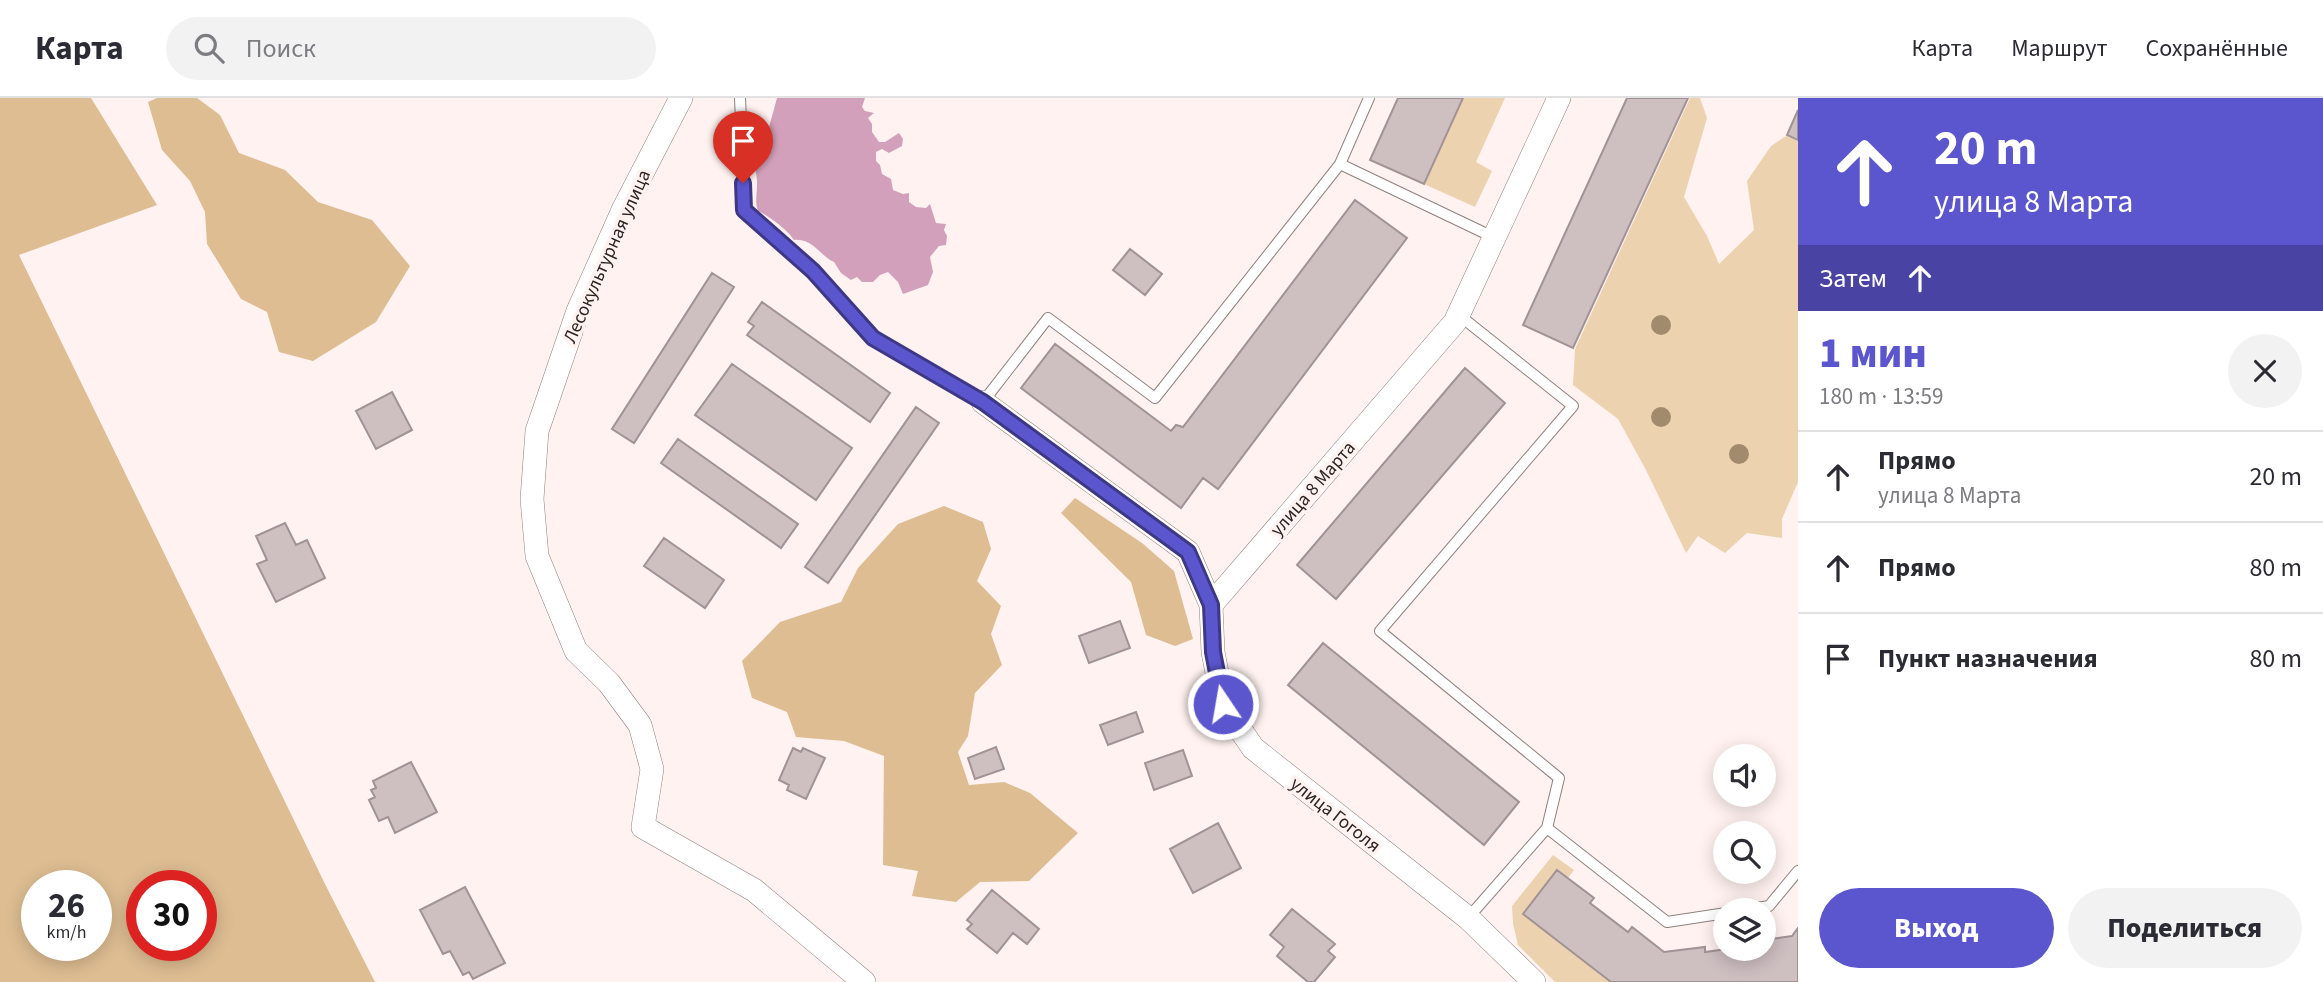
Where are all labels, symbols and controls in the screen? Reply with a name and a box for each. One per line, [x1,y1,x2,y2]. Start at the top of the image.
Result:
search box [166,17,656,80]
text: Карта [35,25,124,72]
icon: search [190,29,228,67]
text: Поиск [246,30,316,67]
text: Карта [1912,31,1973,66]
text: Маршрут [2011,31,2107,66]
text: Сохранённые [2145,31,2288,66]
pin [713,111,773,183]
text: 20 m [1934,114,2038,184]
icon: arrive [724,122,762,160]
icon: ahead [1819,126,1910,217]
street label: Лесокультурная улица [557,165,658,348]
text: улица 8 Марта [1934,179,2133,225]
icon: ahead [1901,259,1939,297]
text: Затем [1819,260,1887,297]
text: 1 мин [1819,324,1927,384]
button: close [2228,334,2302,408]
text: 180 m · 13:59 [1819,380,1943,413]
street label: улица 8 Марта [1264,435,1362,543]
text: Прямо [1878,442,1956,479]
icon: ahead [1819,458,1857,496]
text: 20 m [2249,458,2302,495]
text: улица 8 Марта [1878,479,2021,512]
icon: ahead [1819,549,1857,587]
text: Прямо [1878,549,1956,586]
text: 80 m [2249,549,2302,586]
icon: arrive [1819,640,1857,678]
text: Пункт назначения [1878,640,2098,677]
text: 80 m [2249,640,2302,677]
position arrow [1186,667,1260,741]
map controls [1713,744,1776,961]
button: sound [1713,744,1776,807]
street label: улица Гоголя [1284,771,1386,859]
button: search [1713,821,1776,884]
speed limit sign: 30 [126,870,217,961]
text: 26 [48,881,85,931]
button: Выход [1819,888,2054,968]
button: Поделиться [2068,888,2302,968]
button: layers [1713,898,1776,961]
text: km/h [47,920,86,945]

